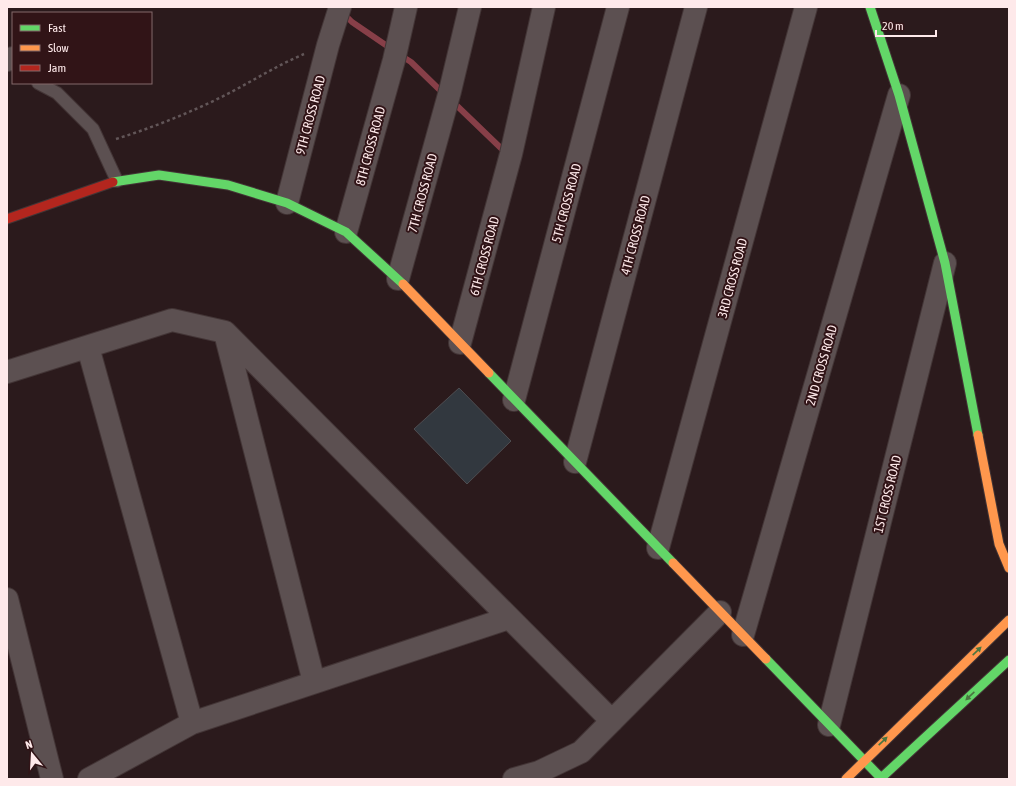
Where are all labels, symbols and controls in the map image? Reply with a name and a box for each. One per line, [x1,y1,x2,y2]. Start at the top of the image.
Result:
legend [12,12,152,84]
scale bar [876,12,936,38]
text: 20 m [882,19,904,33]
text: Fast [48,21,66,35]
text: Slow [48,41,69,55]
text: Jam [48,61,66,75]
street label: 9TH CROSS ROAD [293,74,328,156]
street label: 8TH CROSS ROAD [353,105,388,187]
street label: 7TH CROSS ROAD [405,152,440,234]
street label: 5TH CROSS ROAD [549,162,584,244]
street label: 4TH CROSS ROAD [618,194,653,276]
street label: 6TH CROSS ROAD [467,215,502,297]
street label: 3RD CROSS ROAD [715,237,750,320]
street label: 2ND CROSS ROAD [803,323,840,407]
street label: 1ST CROSS ROAD [871,454,904,534]
one-way arrow [972,647,982,656]
one-way arrow [965,691,975,700]
north arrow [12,734,52,774]
one-way arrow [878,737,888,746]
text: N [24,738,34,751]

